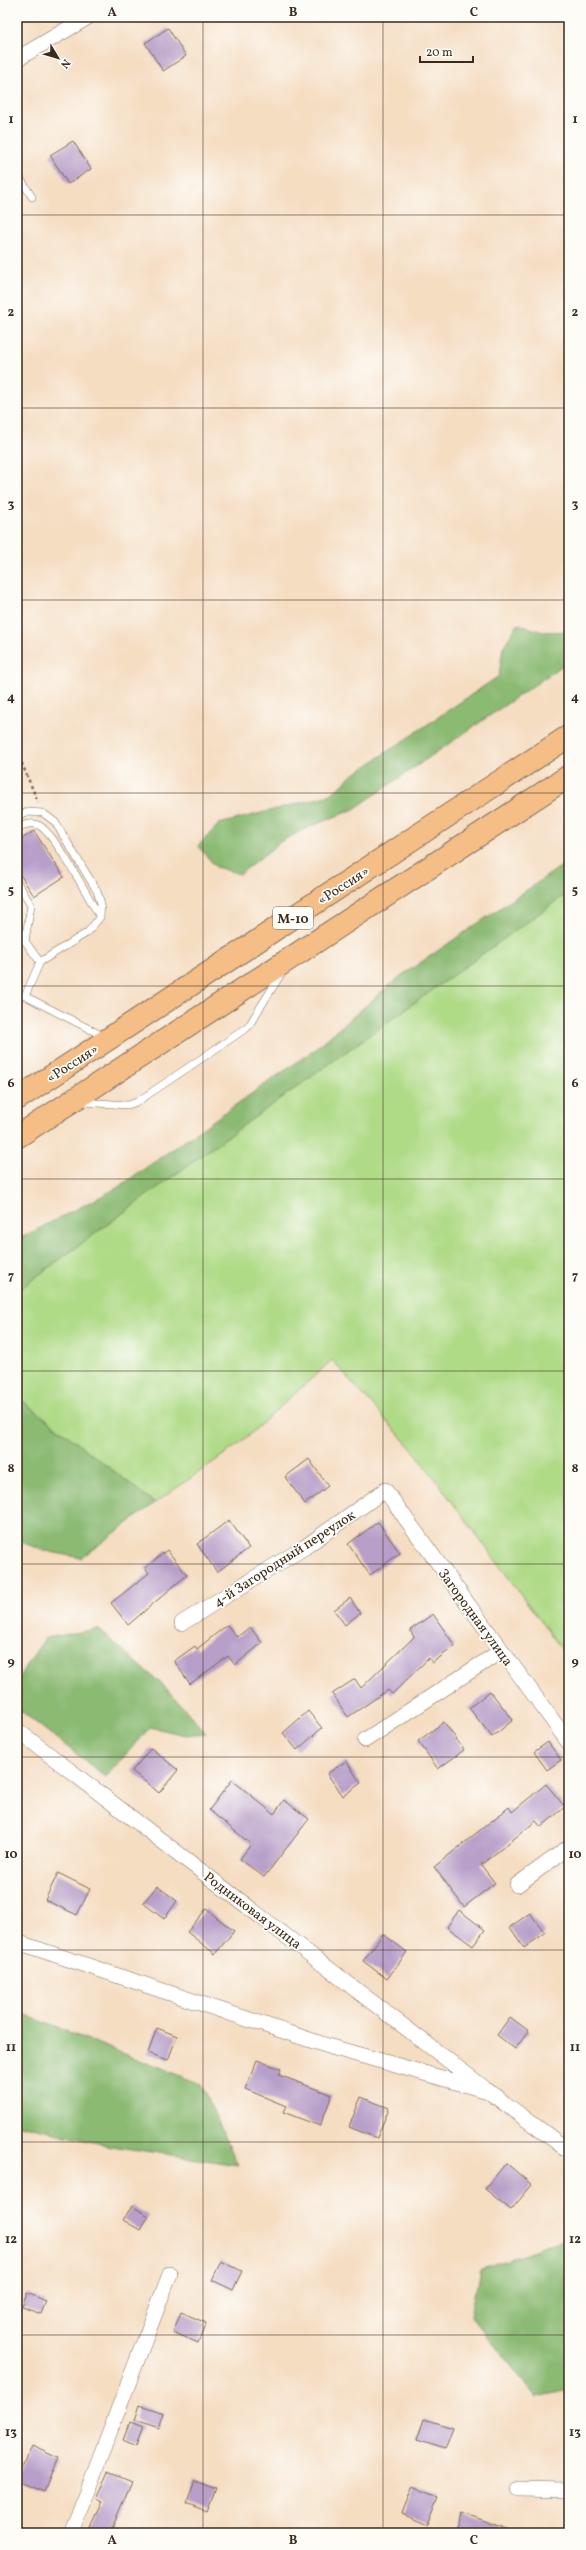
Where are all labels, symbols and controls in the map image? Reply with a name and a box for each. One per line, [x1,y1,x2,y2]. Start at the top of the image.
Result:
text: A [107,4,117,22]
text: B [289,4,298,22]
text: C [470,4,478,22]
north arrow [38,38,78,78]
scale bar [420,38,473,64]
text: 20 m [426,45,453,61]
text: N [56,55,73,71]
text: 1 [8,111,14,129]
text: 1 [572,111,578,129]
text: 2 [8,304,15,322]
text: 2 [572,304,579,322]
text: 3 [8,496,15,514]
text: 3 [572,496,579,514]
text: 4 [7,689,15,707]
text: 4 [571,689,579,707]
street label: «Россия» [314,862,373,910]
text: 5 [8,882,14,900]
text: 5 [572,882,578,900]
road number: М-10 [273,907,313,929]
street label: «Россия» [43,1040,102,1088]
text: 6 [7,1075,15,1093]
text: 6 [571,1075,579,1093]
text: 7 [8,1268,14,1286]
text: 7 [572,1268,578,1286]
text: 8 [7,1460,15,1478]
text: 8 [571,1460,579,1478]
street label: 4-й Загородный переулок [210,1506,360,1612]
street label: Загородная улица [433,1565,517,1670]
text: 9 [7,1653,15,1671]
text: 9 [571,1653,579,1671]
text: 10 [4,1846,18,1864]
text: 10 [568,1846,582,1864]
street label: Родниковая улица [199,1868,305,1954]
text: 11 [6,2039,16,2057]
text: 11 [570,2039,580,2057]
text: 12 [5,2231,17,2249]
text: 12 [569,2231,581,2249]
text: 13 [5,2424,17,2442]
text: 13 [569,2424,581,2442]
text: A [107,2532,117,2550]
text: B [289,2532,298,2550]
text: C [470,2532,478,2550]

